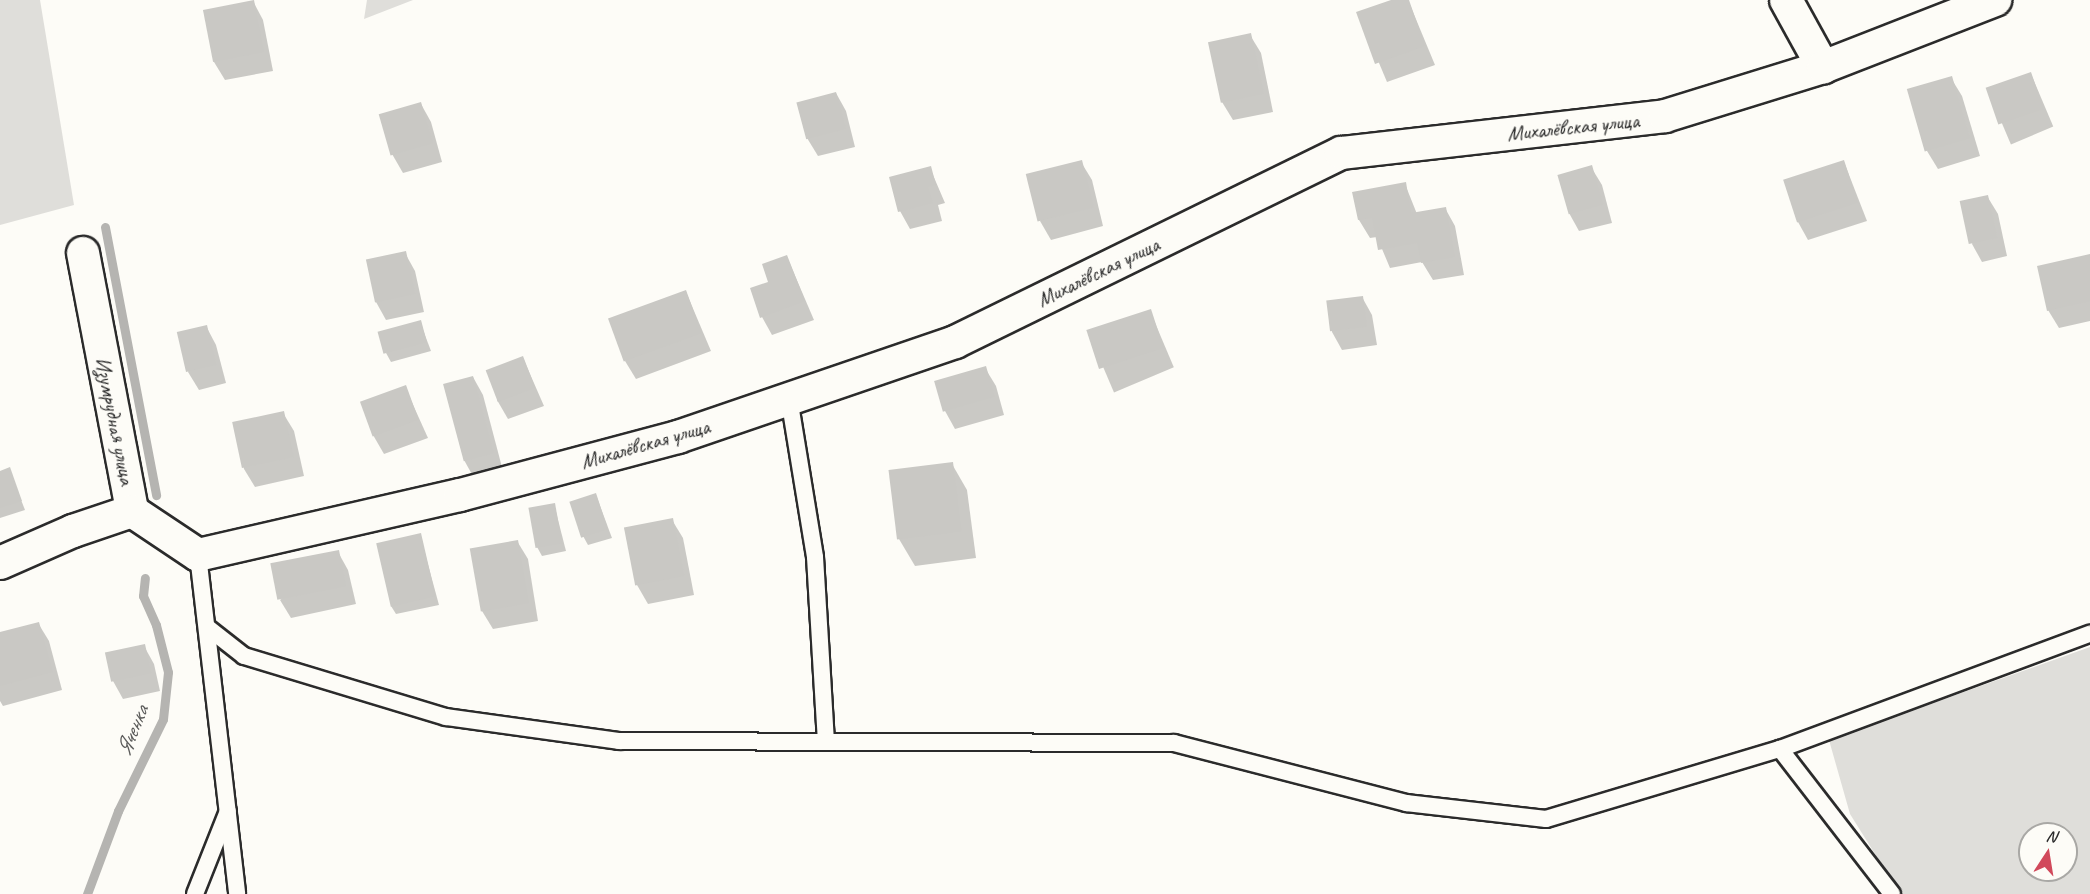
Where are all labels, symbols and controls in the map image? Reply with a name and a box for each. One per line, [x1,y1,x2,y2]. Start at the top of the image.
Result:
street label: Михалёвская улица [1505,107,1641,147]
street label: Михалёвская улица [1032,231,1164,313]
street label: Изумрудная улица [90,354,140,488]
street label: Михалёвская улица [577,413,713,475]
water label: Яченка [111,702,155,760]
north arrow [2018,822,2078,882]
text: N [2044,826,2058,847]

